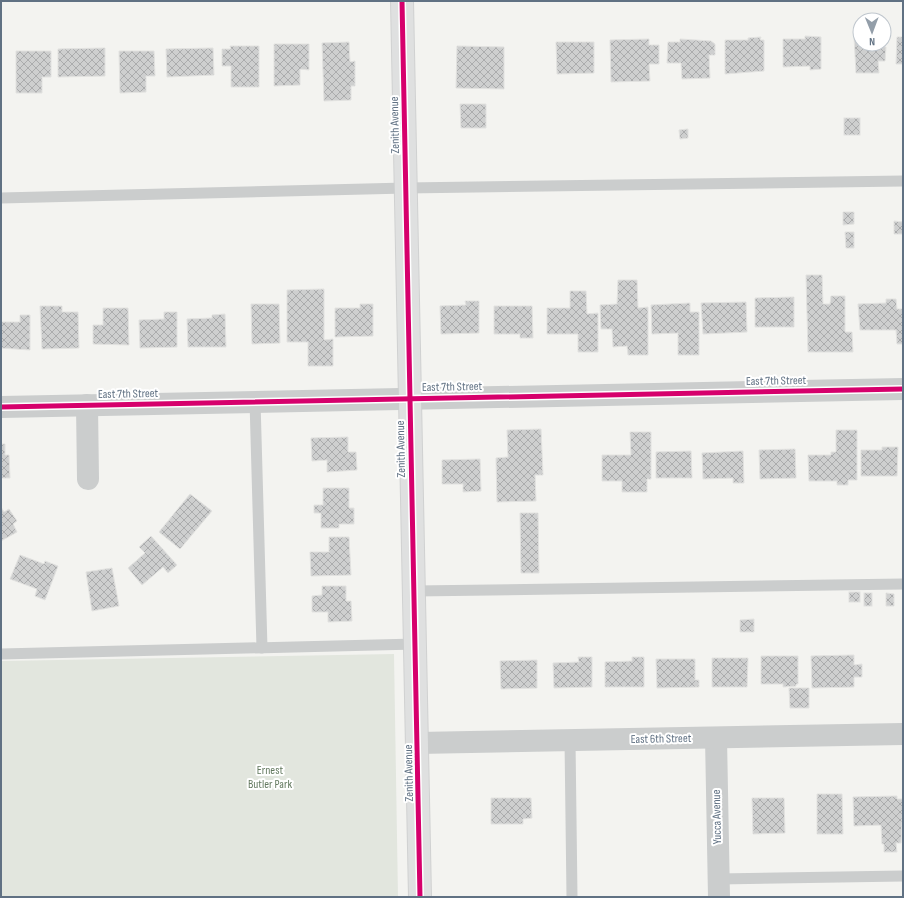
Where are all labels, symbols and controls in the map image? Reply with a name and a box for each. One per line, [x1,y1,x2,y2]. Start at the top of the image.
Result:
north arrow [852,12,892,52]
text: N [869,35,875,48]
street label: Zenith Avenue [387,96,403,154]
street label: East 7th Street [746,373,807,389]
street label: East 7th Street [422,379,483,395]
street label: East 7th Street [98,386,159,402]
street label: Zenith Avenue [393,420,409,478]
street label: East 6th Street [631,731,692,747]
street label: Zenith Avenue [401,744,417,802]
park label: Ernest Butler Park [248,763,292,792]
street label: Yucca Avenue [709,789,725,845]

